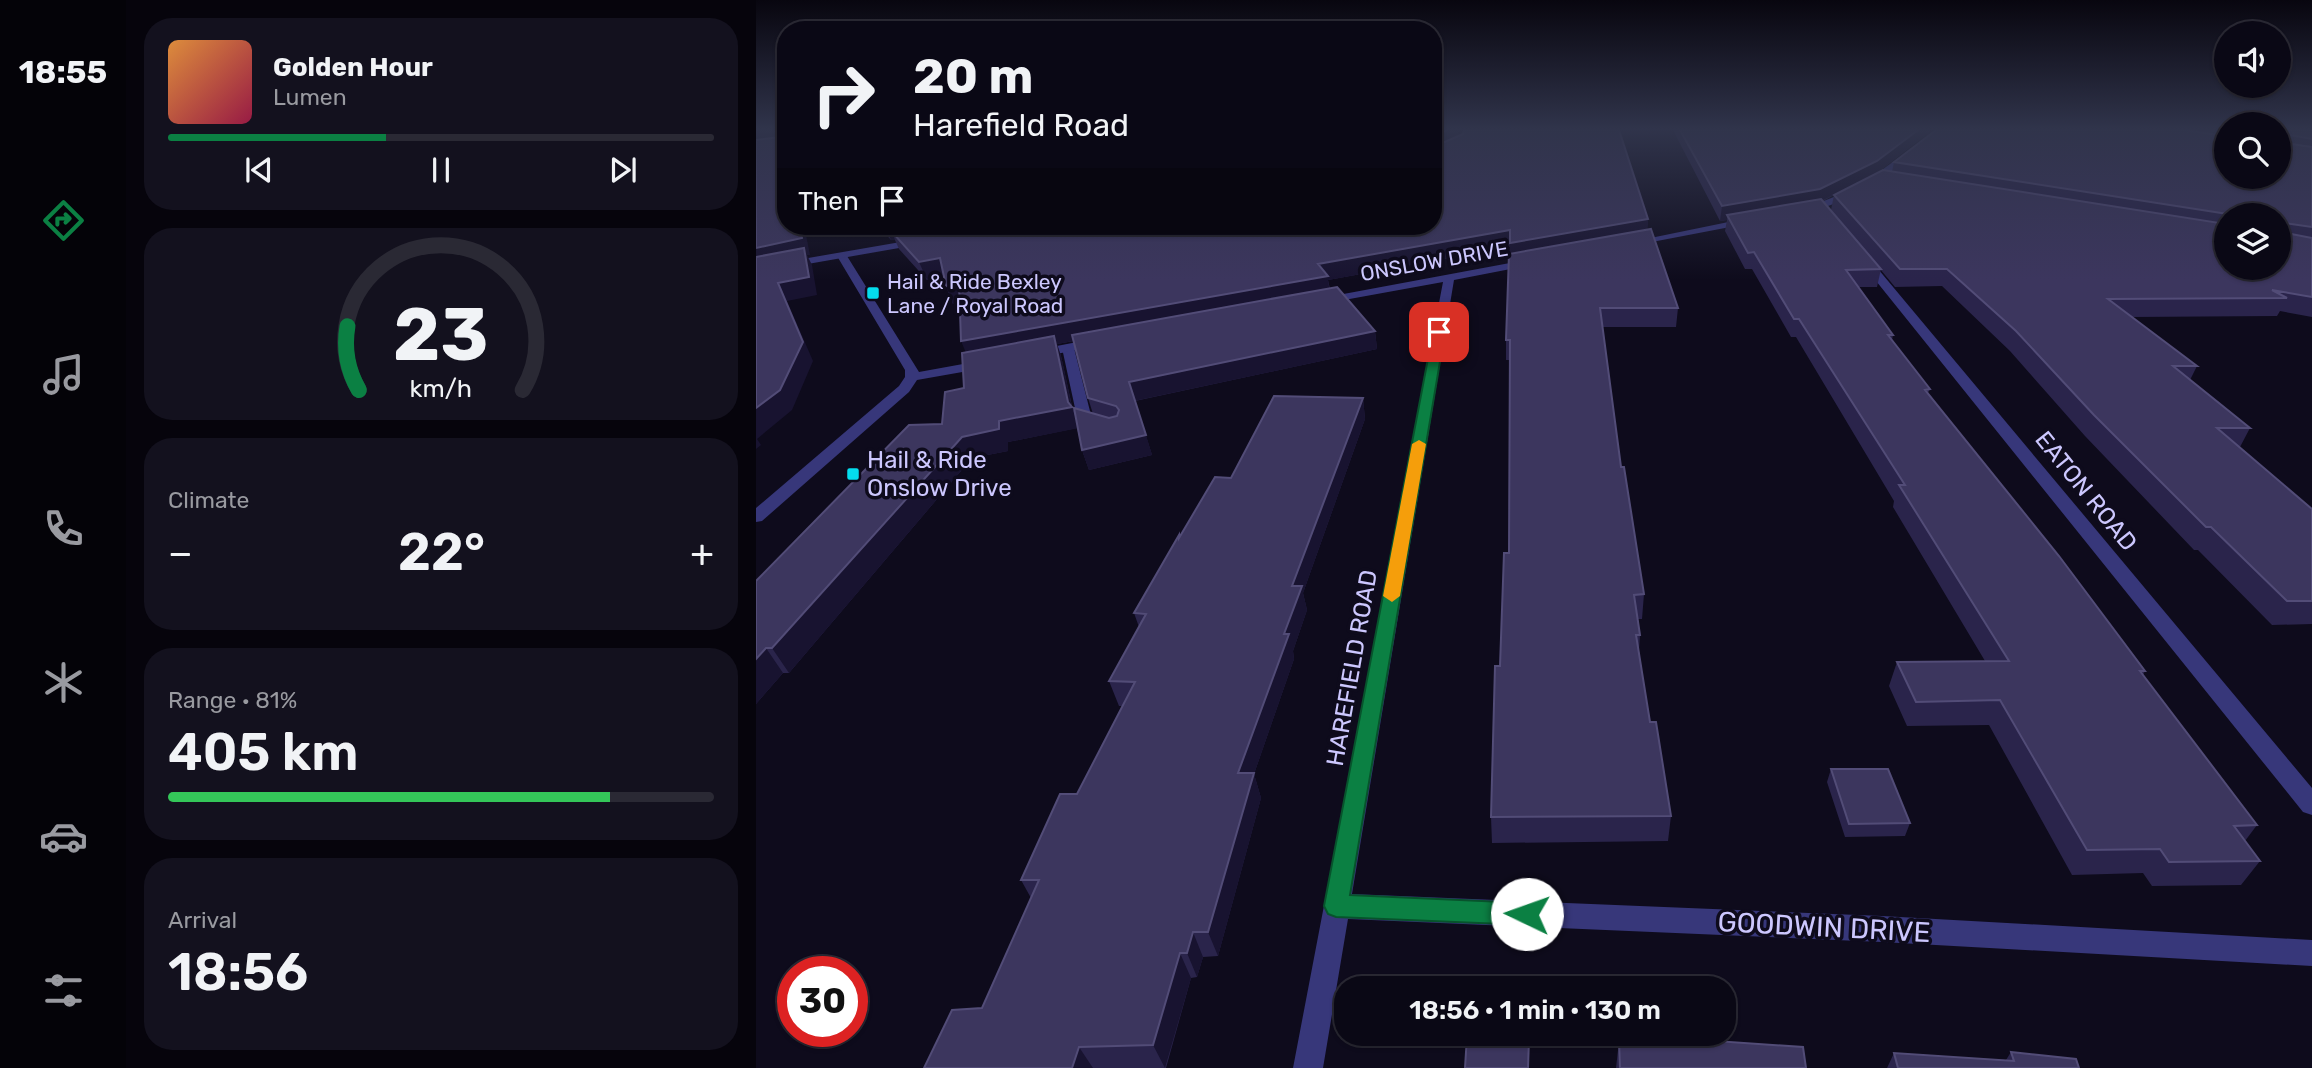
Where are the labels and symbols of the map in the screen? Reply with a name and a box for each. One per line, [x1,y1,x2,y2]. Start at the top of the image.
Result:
street label: ONSLOW DRIVE [1358,236,1510,286]
place label: Hail & Ride Bexley Lane / Royal Road [887,269,1063,318]
marker: Hail & Ride Bexley Lane / Royal Road [865,285,881,301]
pin [1409,302,1469,362]
street label: EATON ROAD [2029,426,2143,556]
place label: Hail & Ride Onslow Drive [867,446,1012,502]
marker: Hail & Ride Onslow Drive [845,466,861,482]
street label: HAREFIELD ROAD [1321,568,1383,768]
position arrow [1490,877,1564,951]
street label: GOODWIN DRIVE [1717,905,1931,949]
speed limit sign: 30 [777,956,868,1047]

